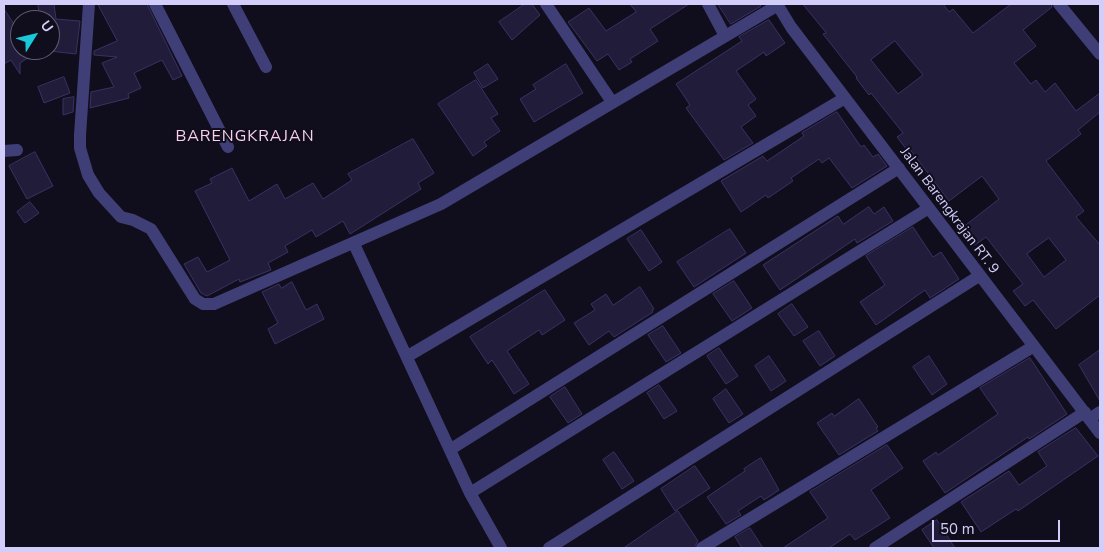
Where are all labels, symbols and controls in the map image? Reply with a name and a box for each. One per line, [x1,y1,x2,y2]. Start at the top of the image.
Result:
north arrow [10,10,60,60]
text: U [36,17,57,36]
district label: BARENGKRAJAN [174,127,316,147]
street label: Jalan Barengkrajan RT. 9 [896,144,1002,278]
scale bar [934,510,1062,542]
text: 50 m [940,519,975,539]

